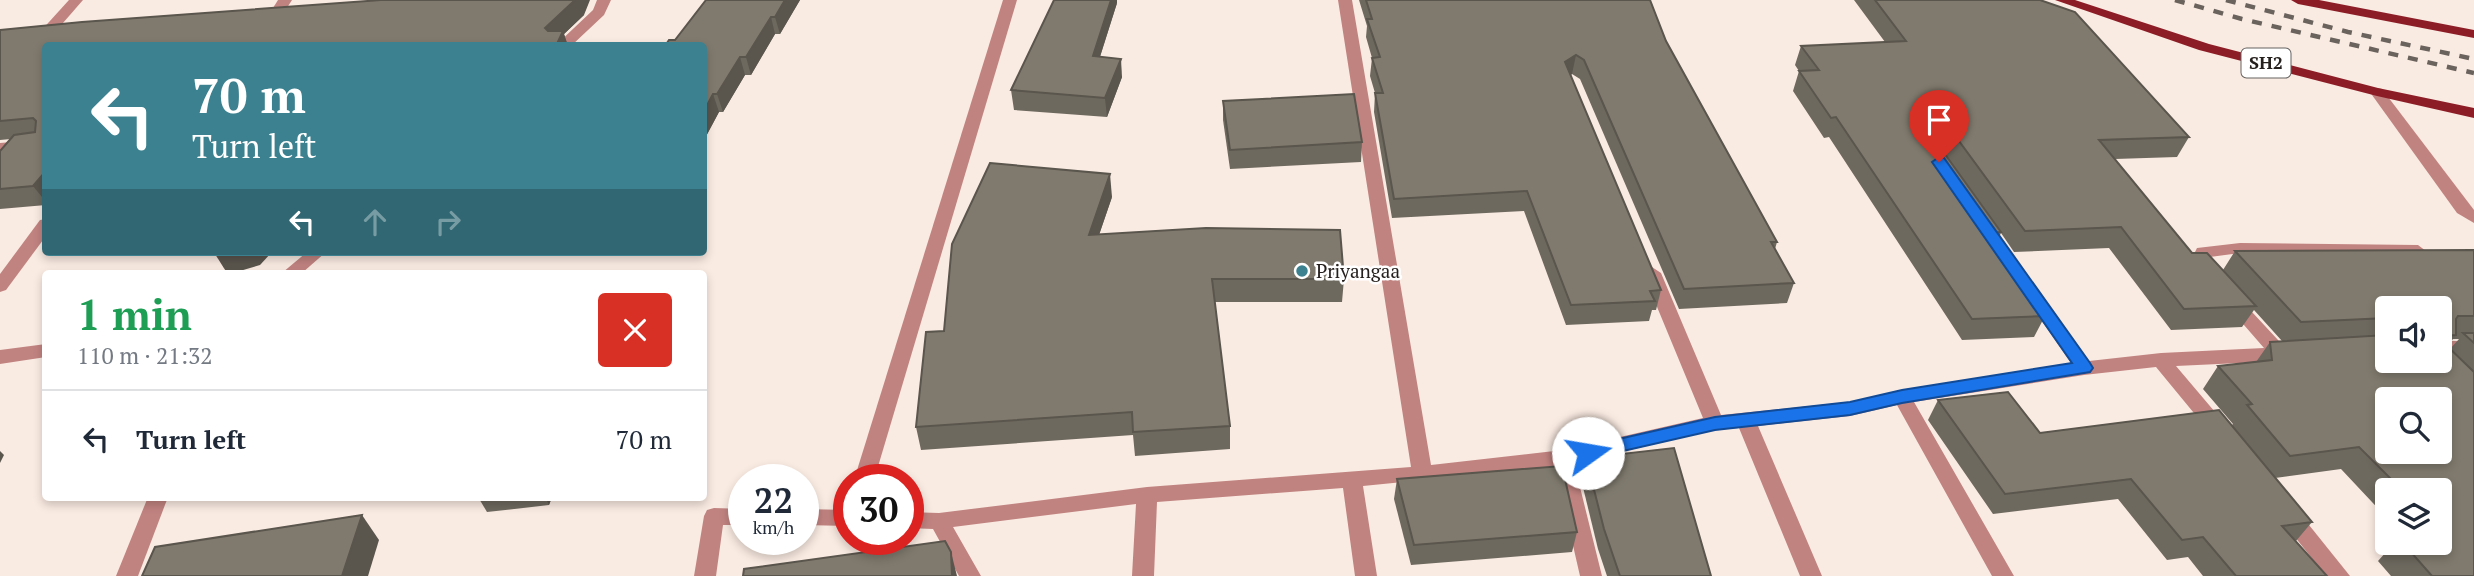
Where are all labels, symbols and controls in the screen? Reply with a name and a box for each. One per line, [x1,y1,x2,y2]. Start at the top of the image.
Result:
road number: SH2 [2242,48,2290,78]
text: 70 m [192,62,306,127]
icon: left [77,70,168,161]
pin [1909,90,1969,162]
icon: arrive [1920,101,1958,139]
text: Turn left [192,125,316,167]
icon: left [283,203,321,241]
icon: ahead [356,203,394,241]
icon: right [429,203,467,241]
place label: Priyangaa [1316,258,1400,283]
marker: Priyangaa [1294,263,1310,279]
text: 1 min [77,286,192,342]
button: close [598,293,672,367]
map controls [2375,296,2452,555]
button: sound [2375,296,2452,373]
text: 110 m · 21:32 [77,340,212,371]
button: search [2375,387,2452,464]
position arrow [1551,416,1625,490]
icon: left [77,420,115,458]
text: Turn left [136,422,246,456]
text: 70 m [616,422,672,456]
speed limit sign: 30 [833,464,924,555]
text: 22 [754,477,793,523]
button: layers [2375,478,2452,555]
text: km/h [753,515,794,539]

